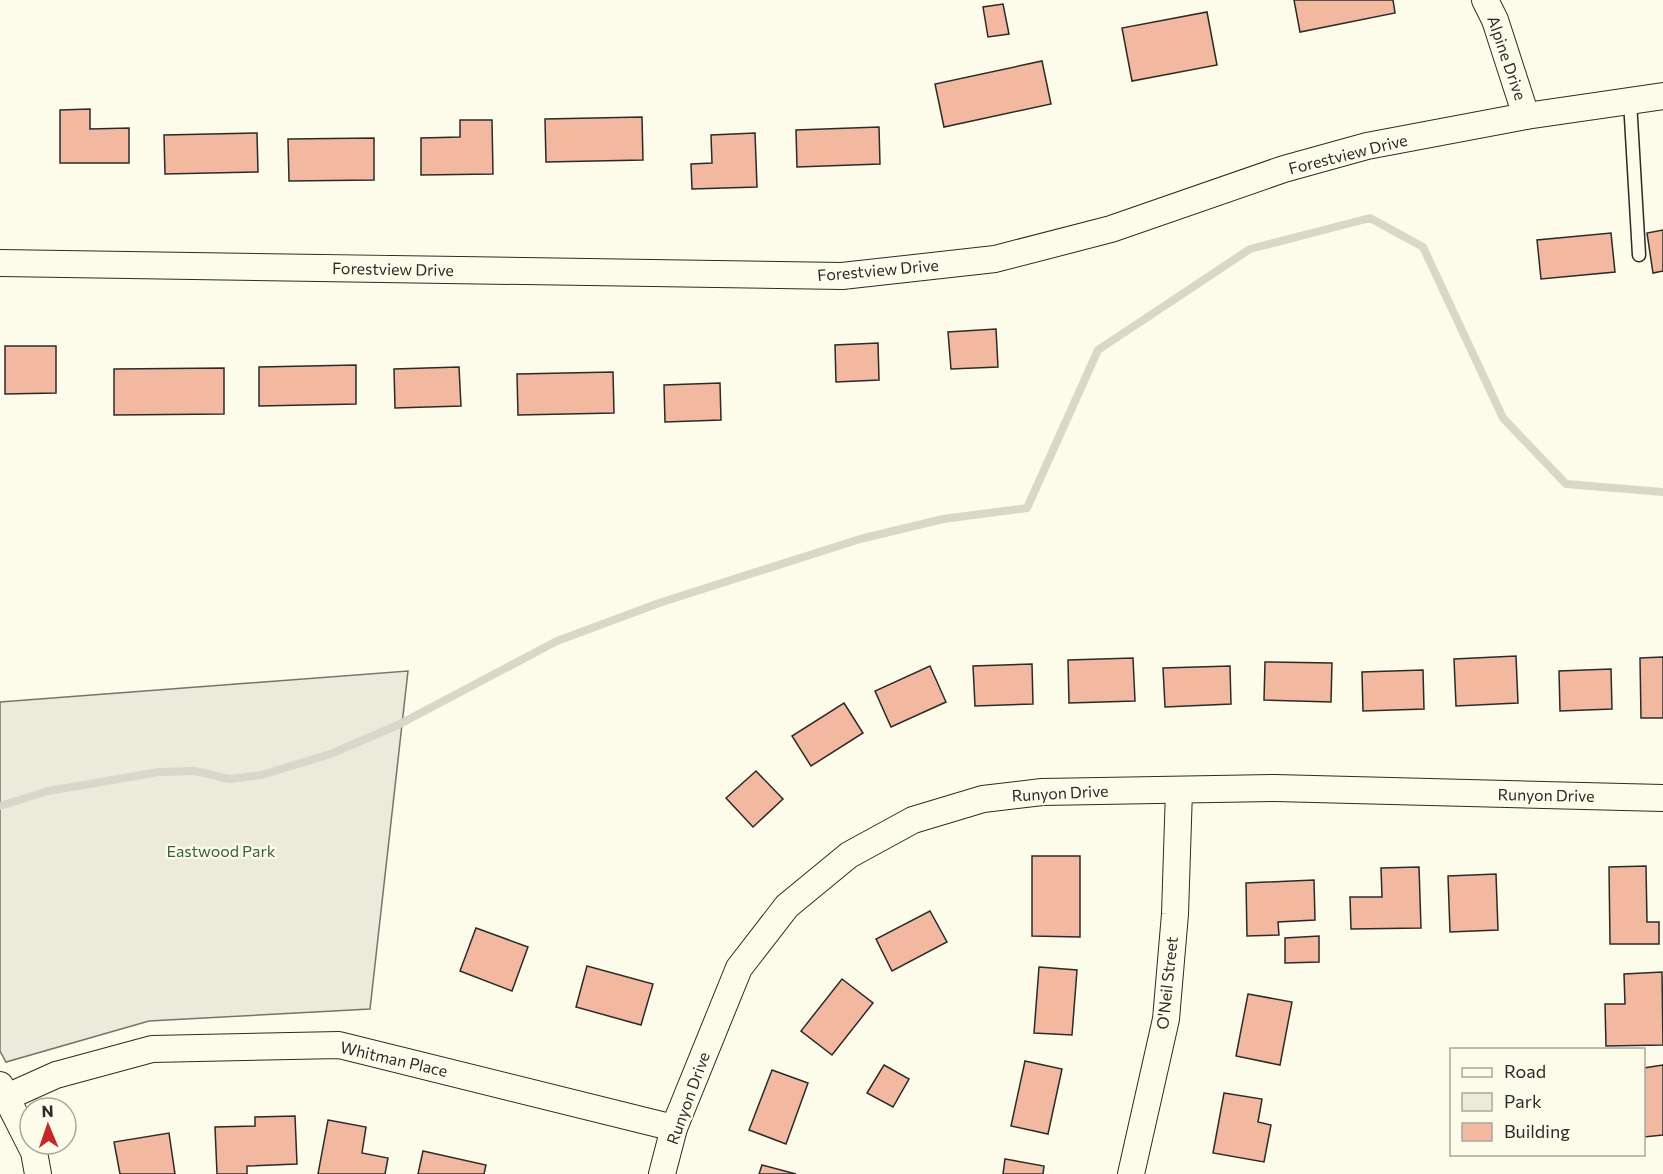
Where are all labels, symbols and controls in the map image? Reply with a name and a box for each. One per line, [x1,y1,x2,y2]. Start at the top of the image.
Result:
street label: Alpine Drive [1484,13,1531,103]
street label: Forestview Drive [1286,130,1409,177]
street label: Forestview Drive [816,255,939,284]
street label: Forestview Drive [332,258,454,279]
street label: Runyon Drive [1011,780,1109,805]
street label: Runyon Drive [1497,784,1595,805]
park label: Eastwood Park [166,841,276,860]
street label: O'Neil Street [1152,935,1181,1030]
street label: Whitman Place [339,1037,450,1080]
legend [1450,1048,1645,1156]
street label: Runyon Drive [662,1049,713,1147]
text: Road [1504,1060,1546,1082]
text: Park [1504,1090,1542,1112]
north arrow [18,1096,78,1156]
text: N [41,1101,54,1120]
text: Building [1504,1120,1570,1142]

